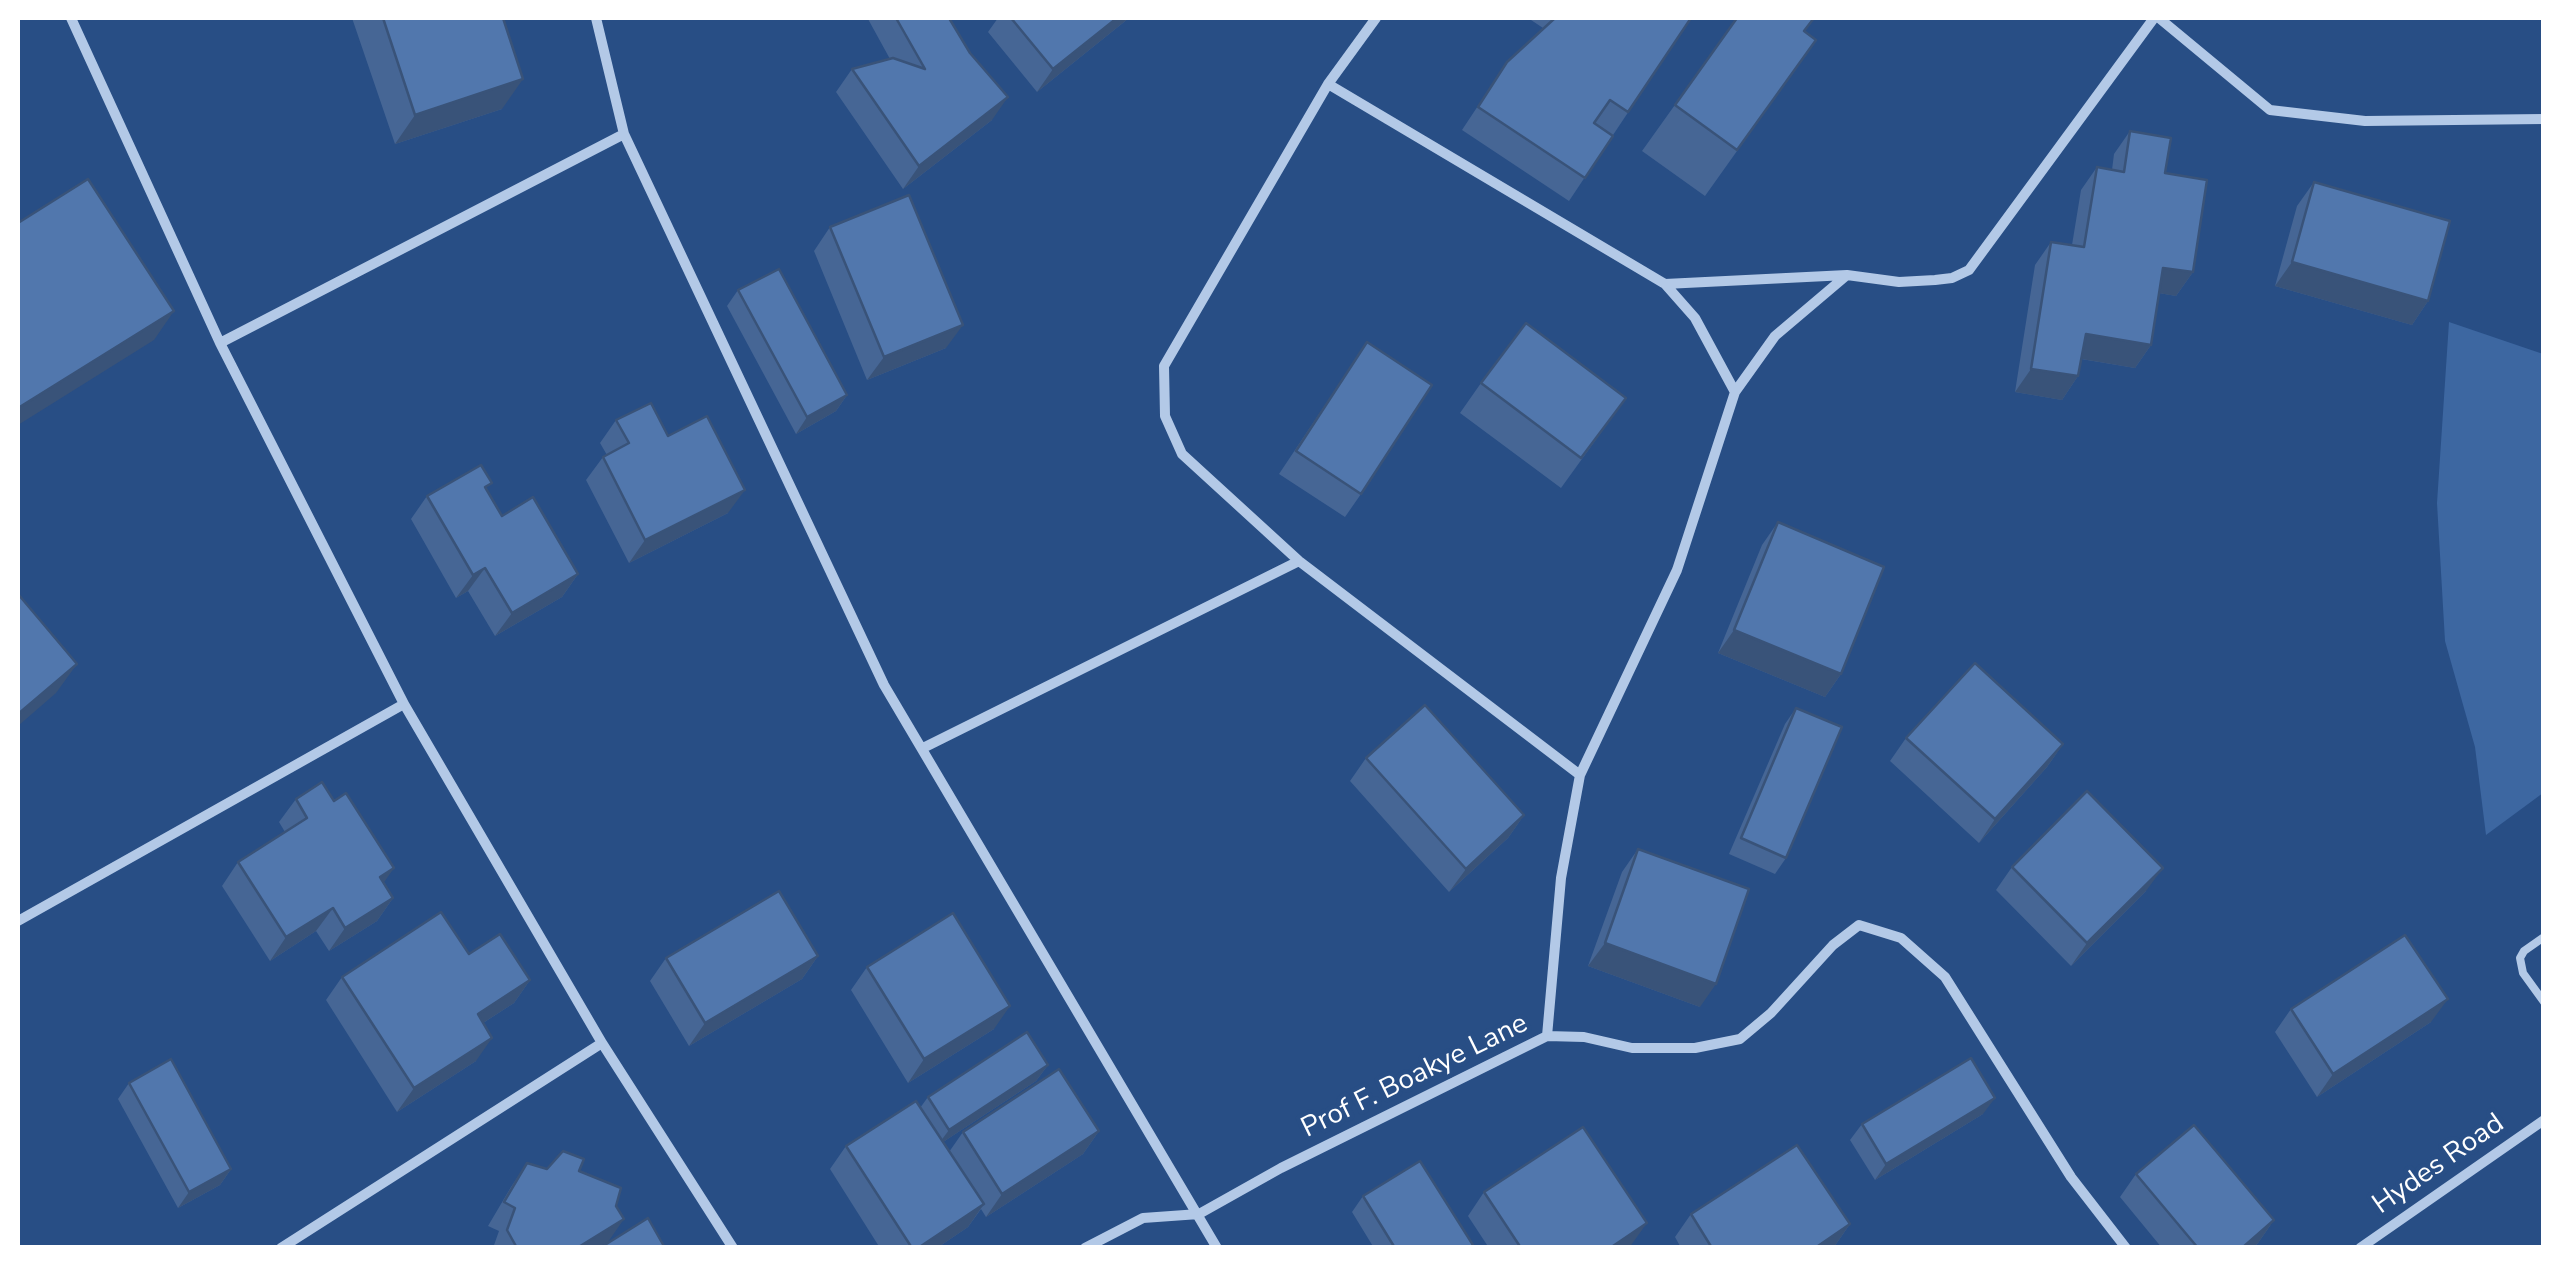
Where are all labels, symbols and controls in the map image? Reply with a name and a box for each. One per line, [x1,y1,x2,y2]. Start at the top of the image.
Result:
street label: Prof F. Boakye Lane [1296,1008,1534,1146]
street label: Hydes Road [2367,1107,2511,1223]

